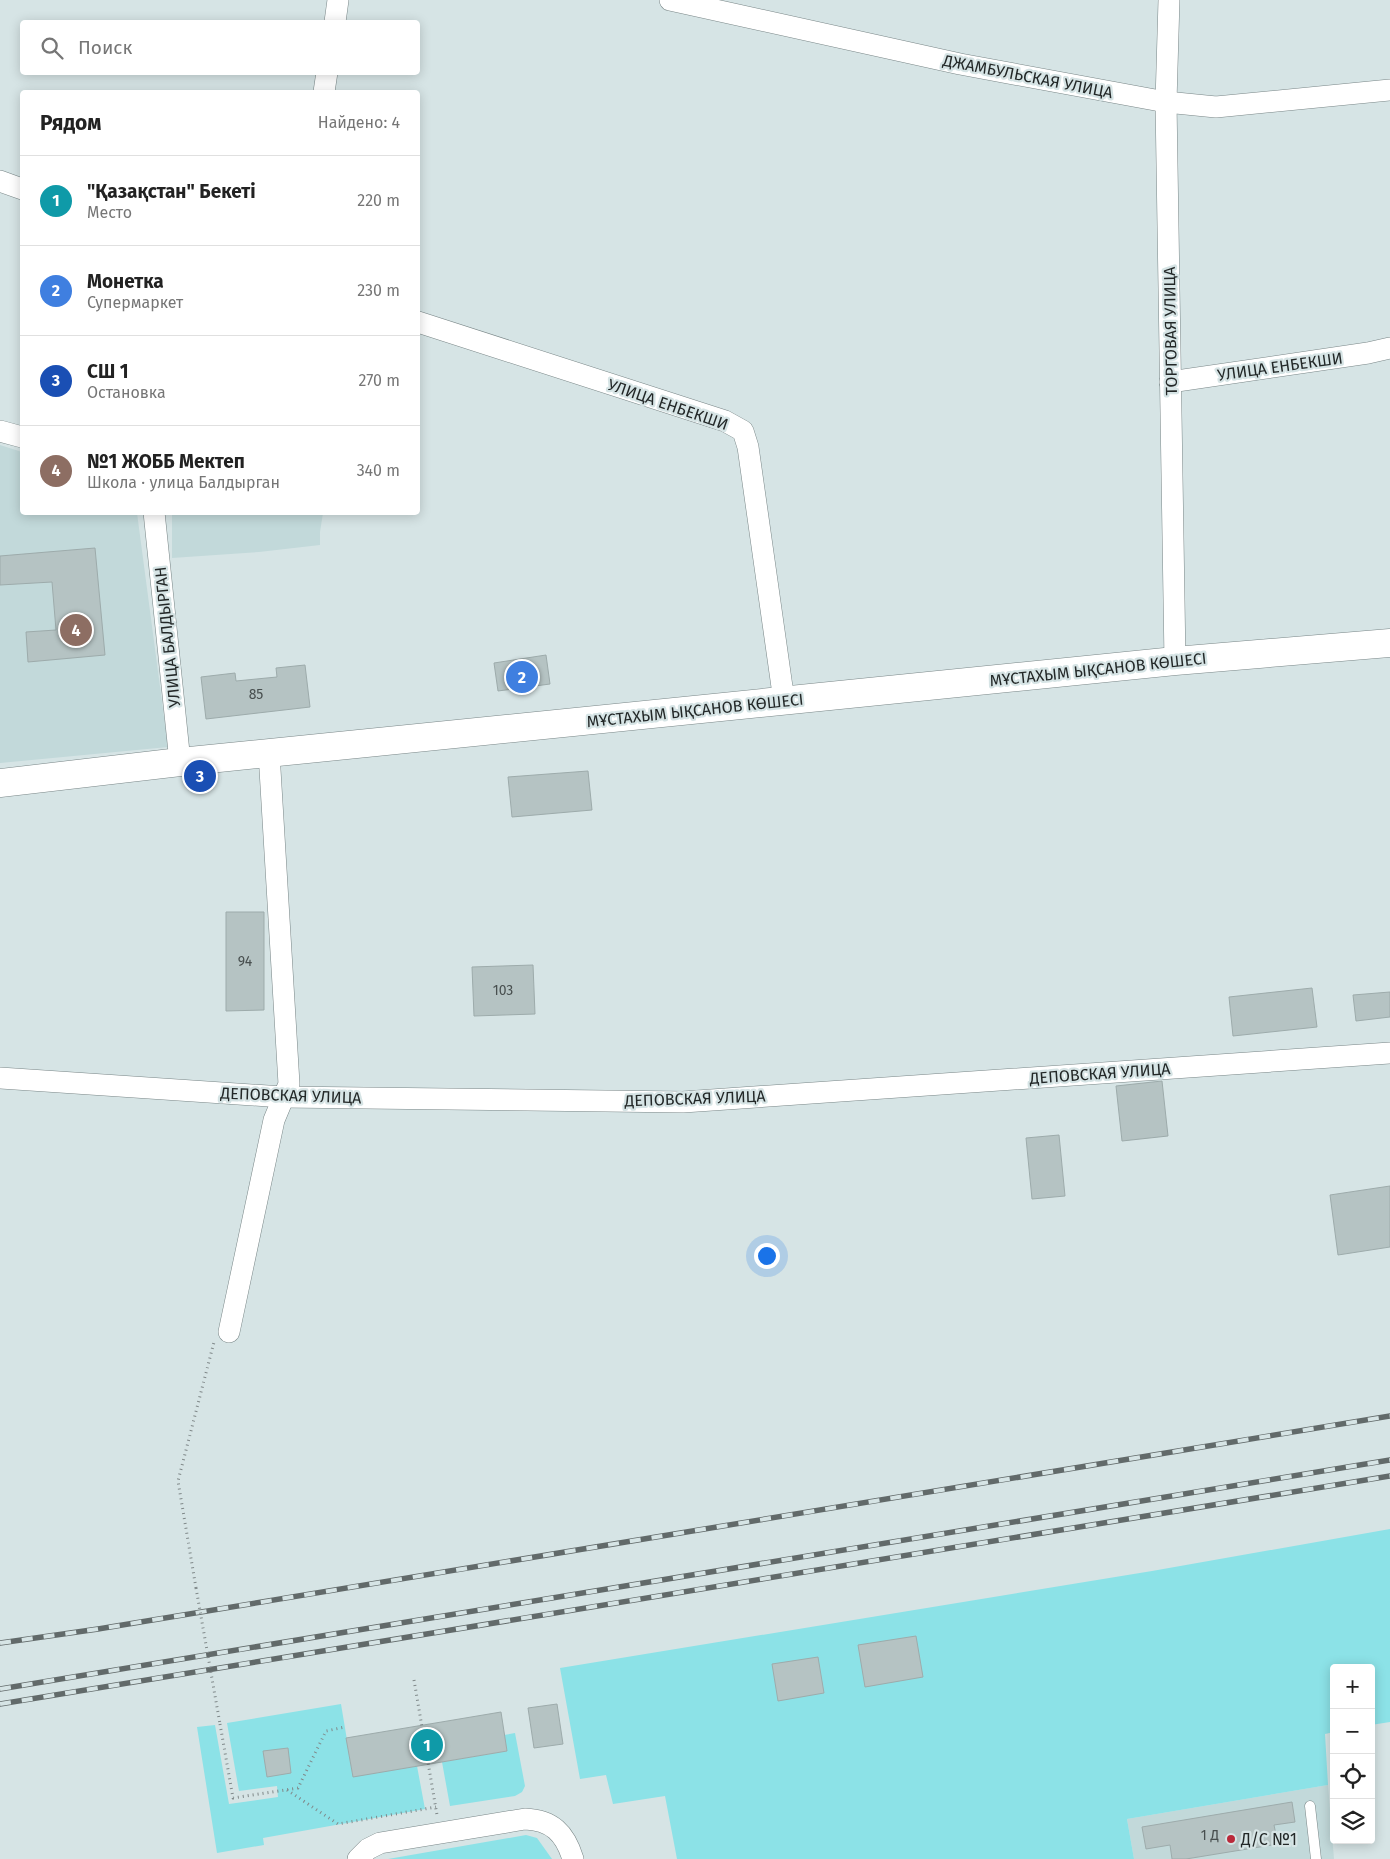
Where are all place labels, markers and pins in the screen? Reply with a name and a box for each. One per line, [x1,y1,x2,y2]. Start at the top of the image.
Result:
pin: 4 [60,611,92,649]
pin: 2 [506,658,538,696]
pin: 3 [184,757,216,795]
pin: 1 [411,1726,443,1764]
place label: Д/С №1 [1240,1830,1297,1849]
marker: Д/С №1 [1225,1833,1237,1845]

